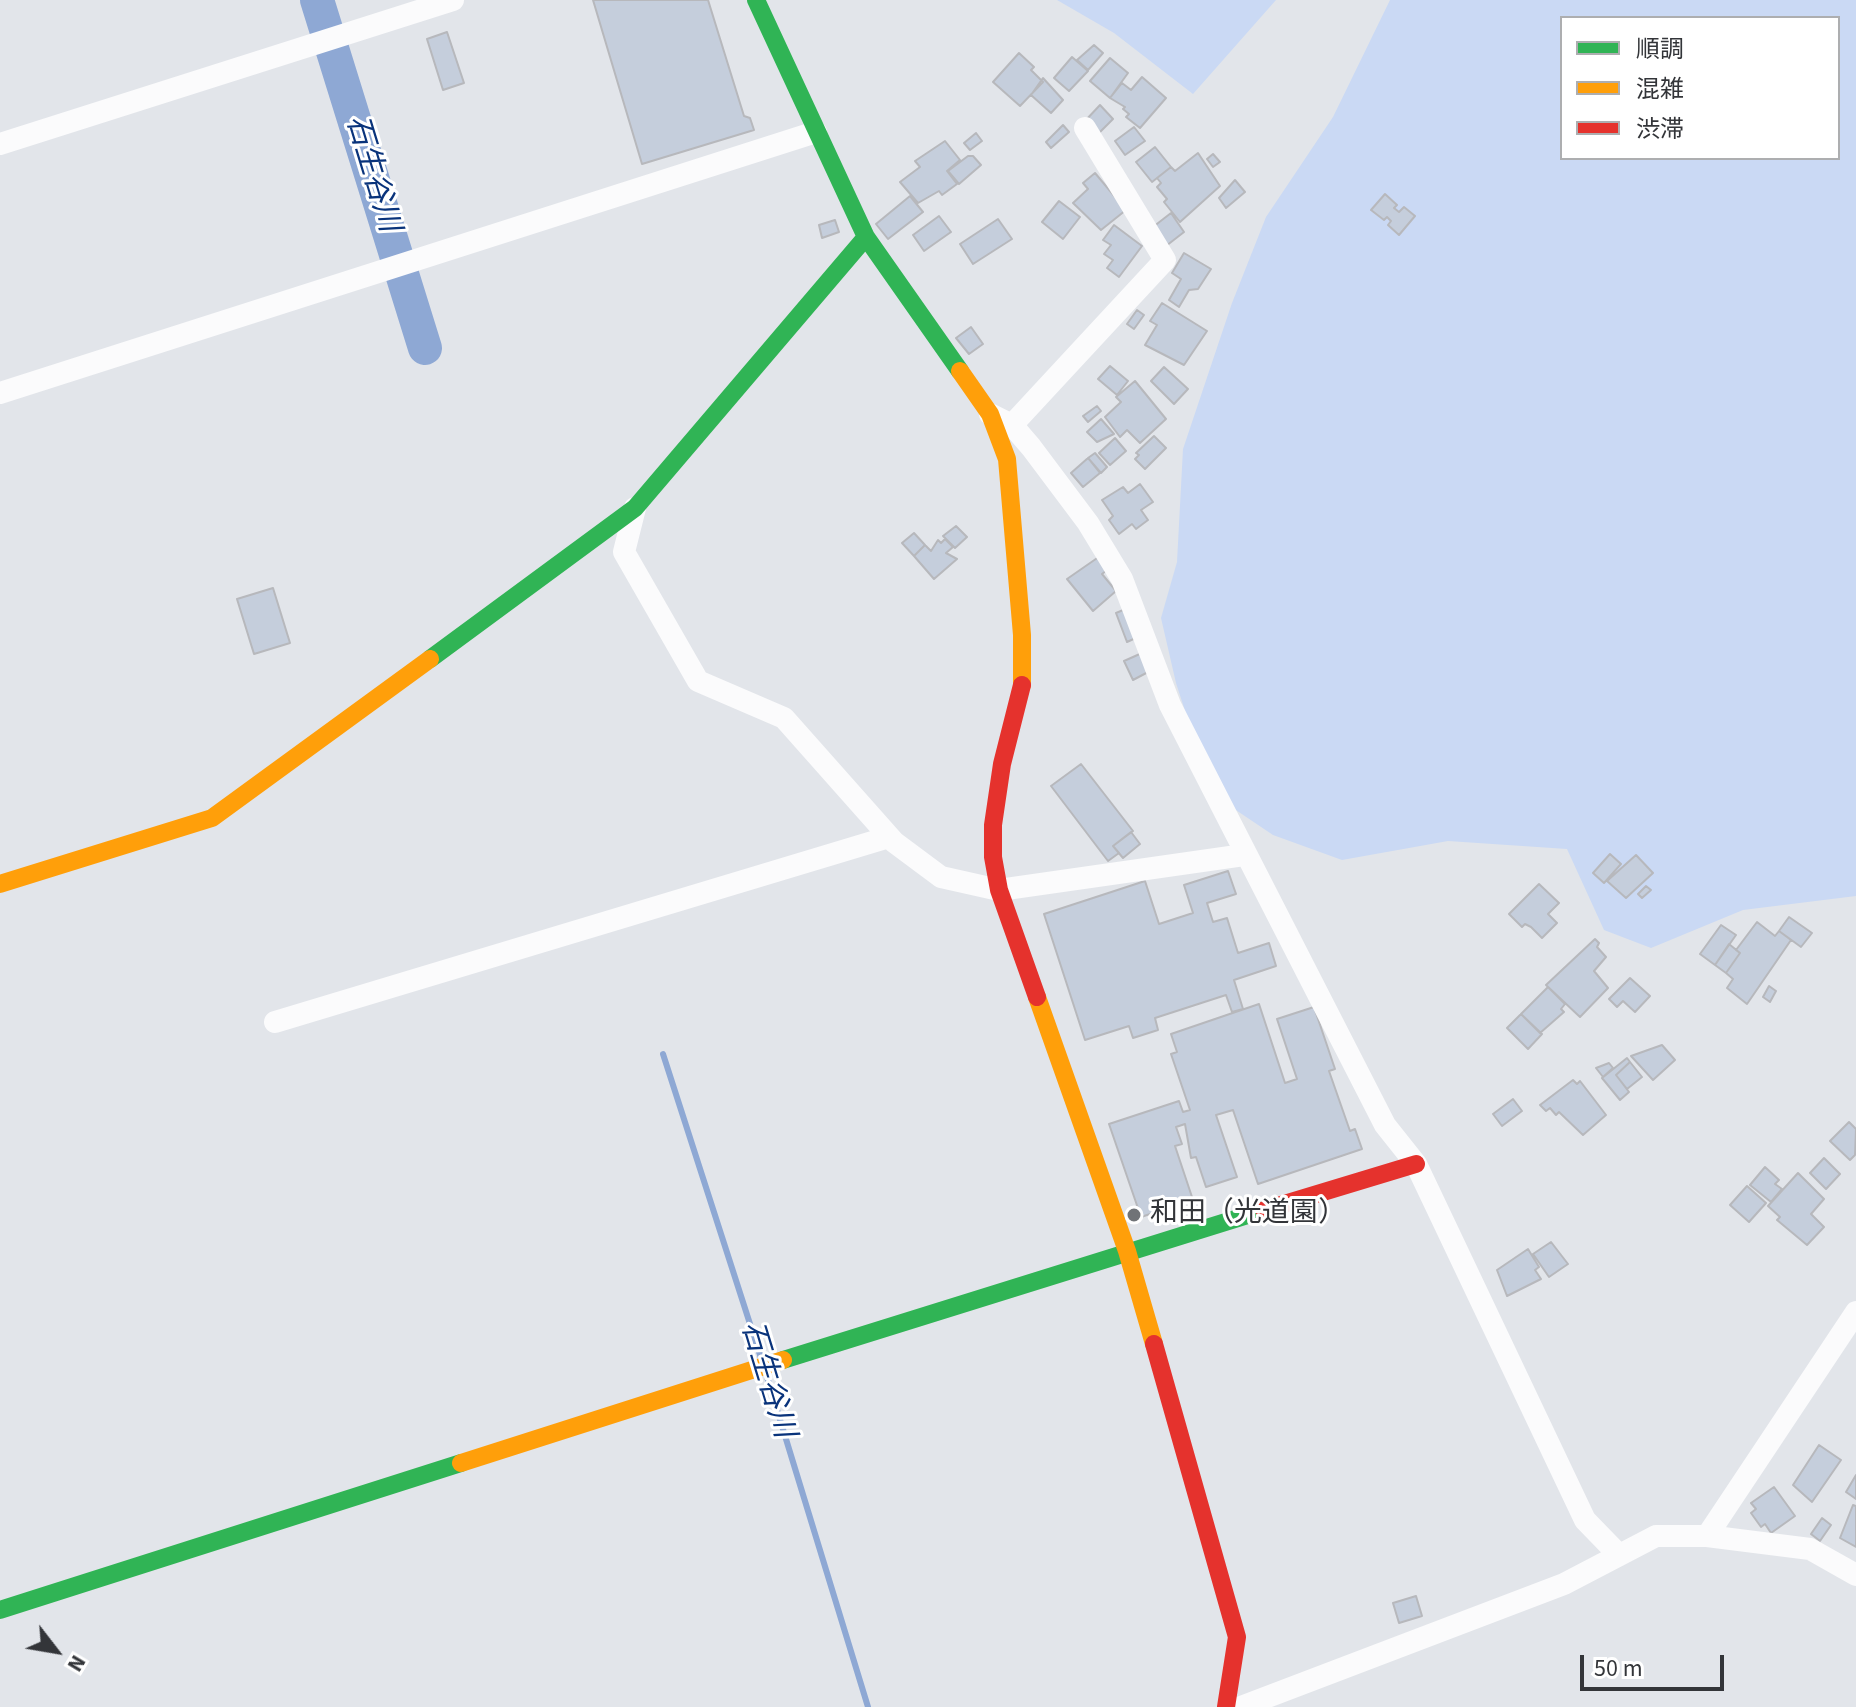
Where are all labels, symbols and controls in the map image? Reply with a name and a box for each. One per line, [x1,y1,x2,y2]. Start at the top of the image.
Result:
legend [1560,16,1840,160]
text: 順調 [1636,32,1684,67]
text: 混雑 [1636,72,1684,107]
water label: 石生谷川 [336,111,406,237]
text: 渋滞 [1636,112,1684,147]
place label: 和田（光道園） [1150,1198,1346,1232]
marker: 和田（光道園） [1125,1206,1143,1224]
water label: 石生谷川 [731,1317,801,1443]
north arrow [16,1611,96,1691]
scale bar [1584,1639,1728,1689]
text: N [59,1649,94,1678]
text: 50 m [1594,1651,1643,1686]

